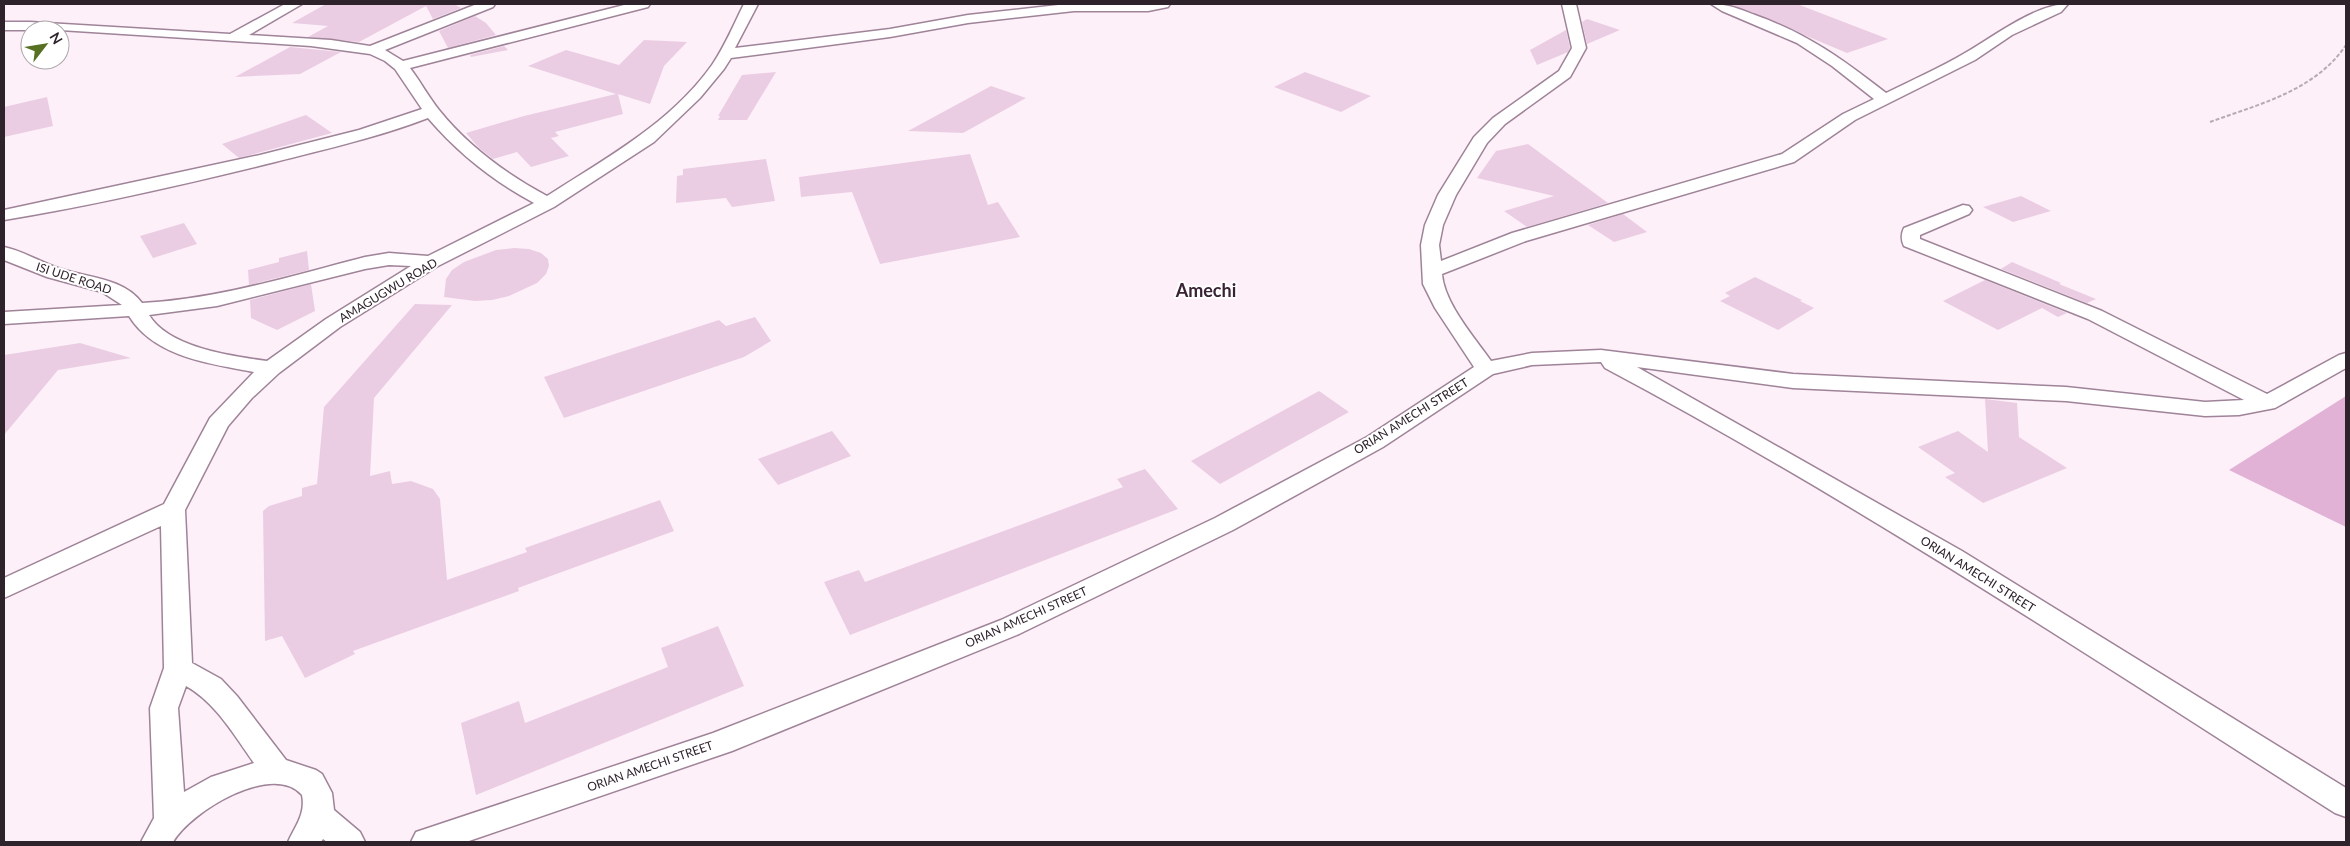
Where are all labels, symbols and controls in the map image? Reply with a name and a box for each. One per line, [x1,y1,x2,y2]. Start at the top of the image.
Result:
north arrow [20,20,70,70]
text: N [47,29,67,47]
street label: AMAGUGWU ROAD [336,255,440,325]
street label: ISI UDE ROAD [34,259,114,297]
district label: Amechi [1175,279,1236,301]
street label: ORIAN AMECHI STREET [1351,375,1471,457]
street label: ORIAN AMECHI STREET [1918,533,2038,615]
street label: ORIAN AMECHI STREET [963,583,1089,651]
street label: ORIAN AMECHI STREET [585,737,715,795]

